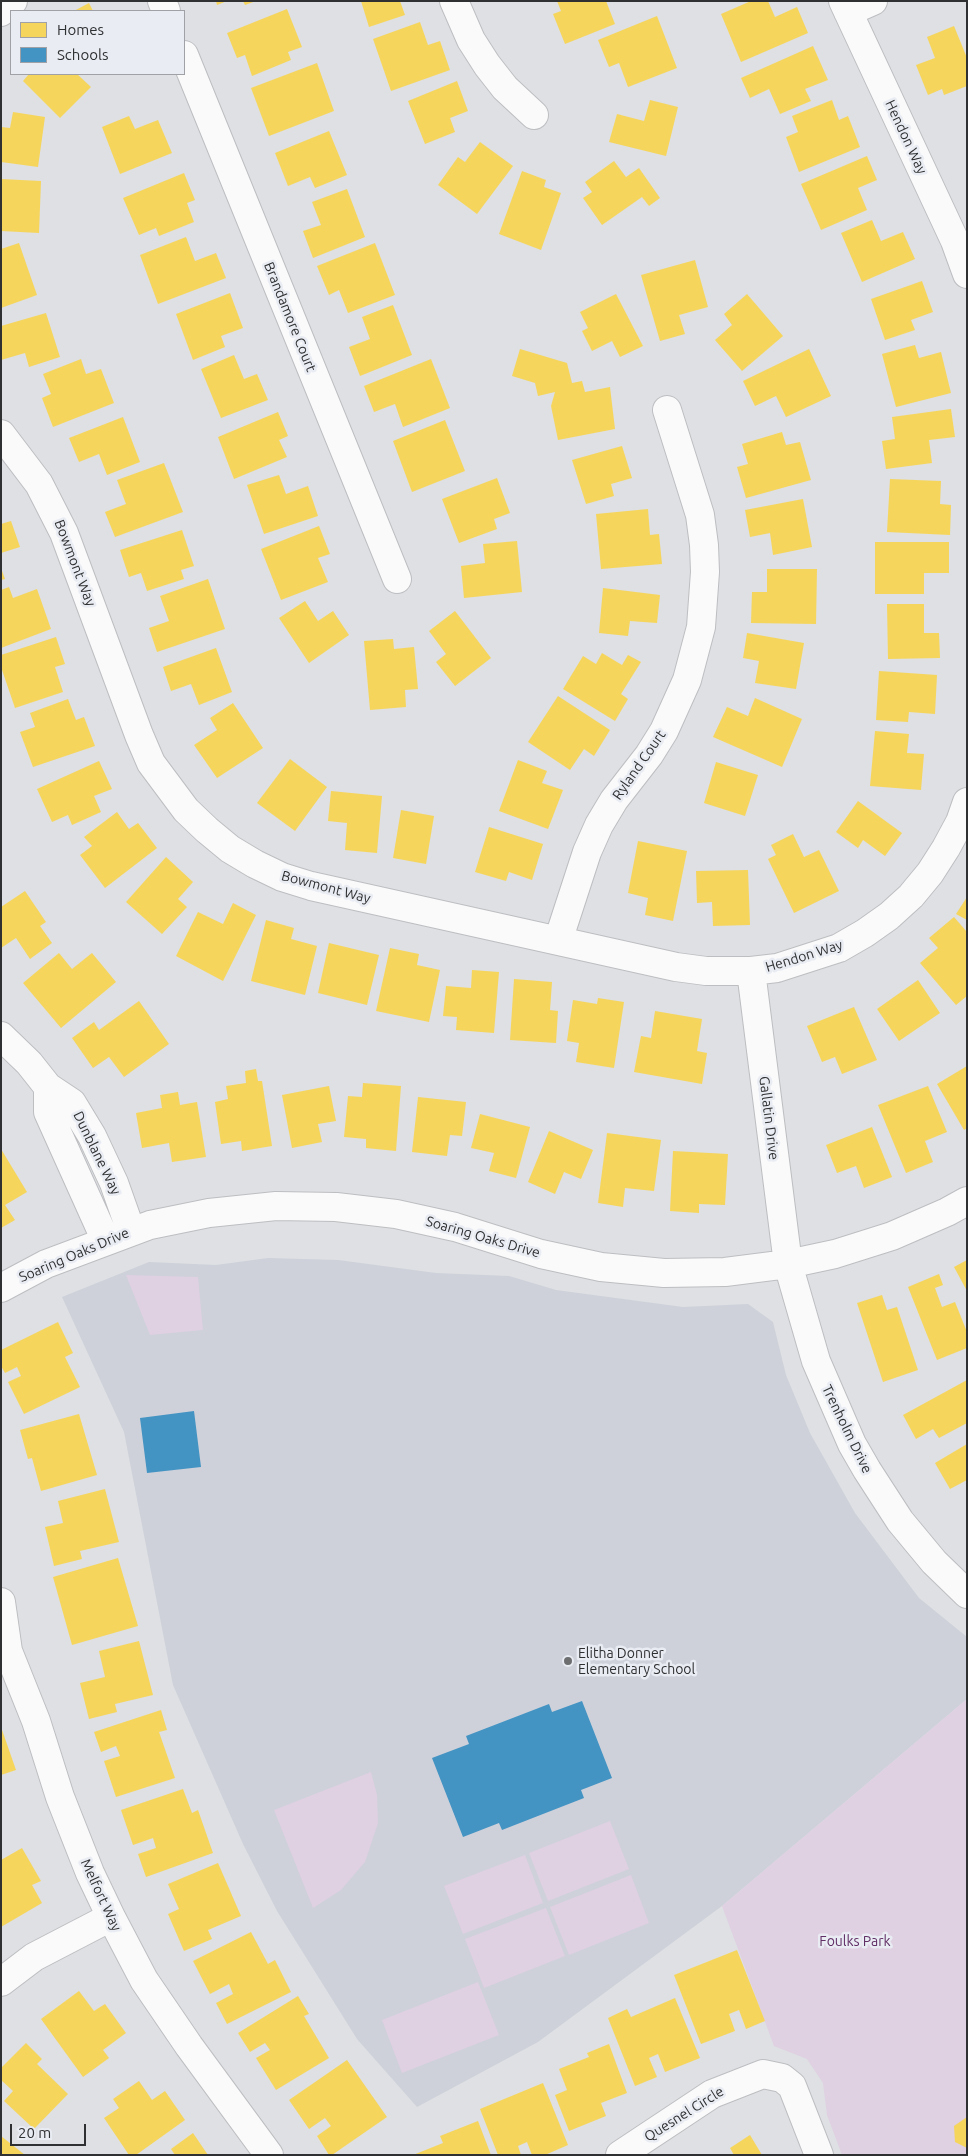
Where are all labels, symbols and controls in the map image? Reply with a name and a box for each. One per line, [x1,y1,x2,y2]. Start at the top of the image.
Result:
legend [10,10,185,75]
text: Homes [57,21,104,38]
text: Schools [57,46,108,63]
street label: Hendon Way [882,97,930,177]
street label: Brandamore Court [260,260,320,374]
street label: Bowmont Way [51,517,99,609]
street label: Ryland Court [609,727,669,803]
street label: Bowmont Way [280,867,372,907]
street label: Hendon Way [763,936,845,976]
street label: Gallatin Drive [756,1075,782,1161]
street label: Dunblane Way [70,1109,124,1197]
street label: Soaring Oaks Drive [424,1213,542,1261]
street label: Soaring Oaks Drive [16,1224,132,1286]
street label: Trenholm Drive [818,1382,876,1476]
place label: Elitha Donner Elementary School [578,1645,695,1678]
marker: Elitha Donner Elementary School [562,1655,574,1667]
street label: Melfort Way [77,1856,125,1934]
park label: Foulks Park [819,1933,891,1949]
street label: Quesnel Circle [641,2083,727,2145]
scale bar [12,2114,89,2146]
text: 20 m [18,2124,51,2141]

